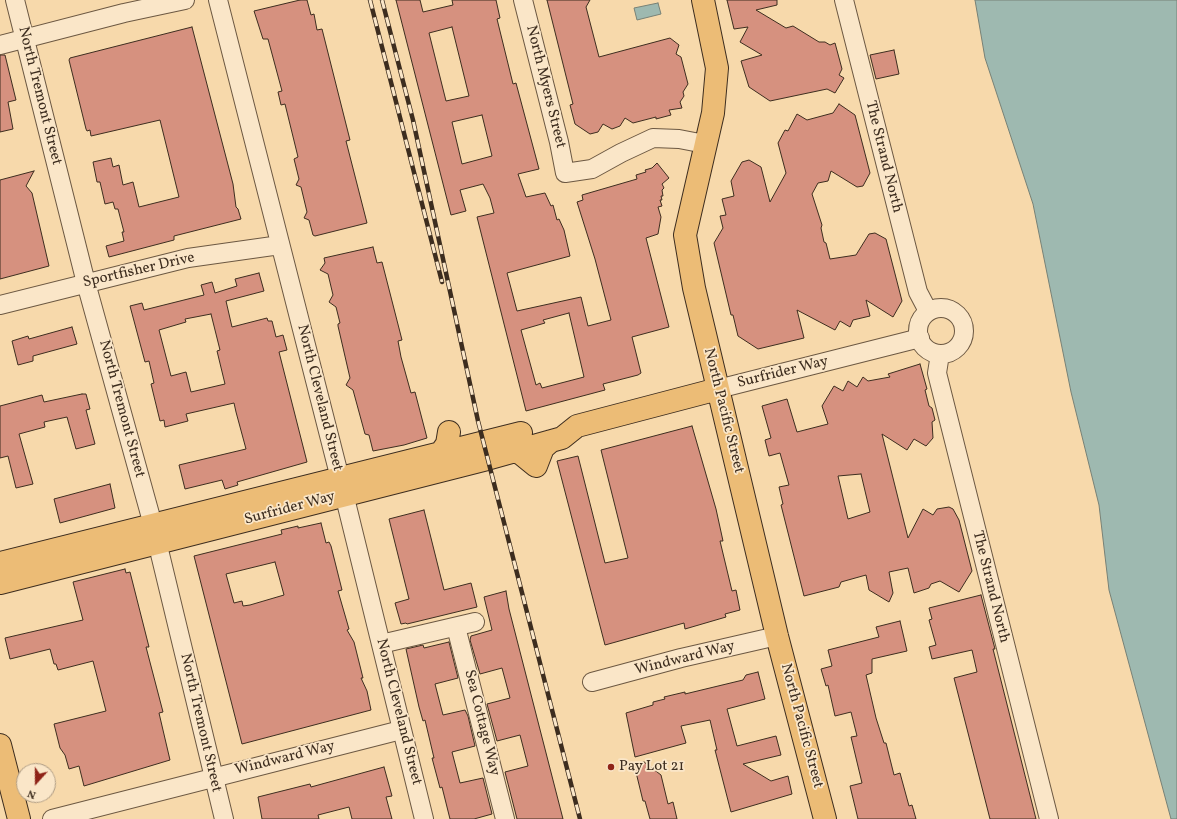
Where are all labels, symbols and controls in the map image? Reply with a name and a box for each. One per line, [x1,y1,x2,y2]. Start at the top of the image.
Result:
street label: North Myers Street [521,24,569,150]
street label: North Tremont Street [13,25,65,167]
street label: The Strand North [860,99,906,215]
street label: Sportfisher Drive [81,249,197,293]
street label: North Cleveland Street [292,323,346,473]
street label: North Tremont Street [94,338,148,480]
street label: North Pacific Street [699,347,747,475]
street label: Surfrider Way [736,353,830,393]
street label: Surfrider Way [243,488,337,530]
street label: The Strand North [967,529,1013,645]
street label: North Cleveland Street [371,637,425,787]
street label: Windward Way [633,638,737,680]
street label: North Tremont Street [175,652,225,794]
street label: North Pacific Street [776,662,826,790]
street label: Sea Cottage Way [459,668,503,778]
street label: Windward Way [233,738,337,780]
place label: Pay Lot 21 [619,758,684,776]
marker: Pay Lot 21 [606,762,616,772]
north arrow [16,763,56,803]
text: N [25,785,38,802]

